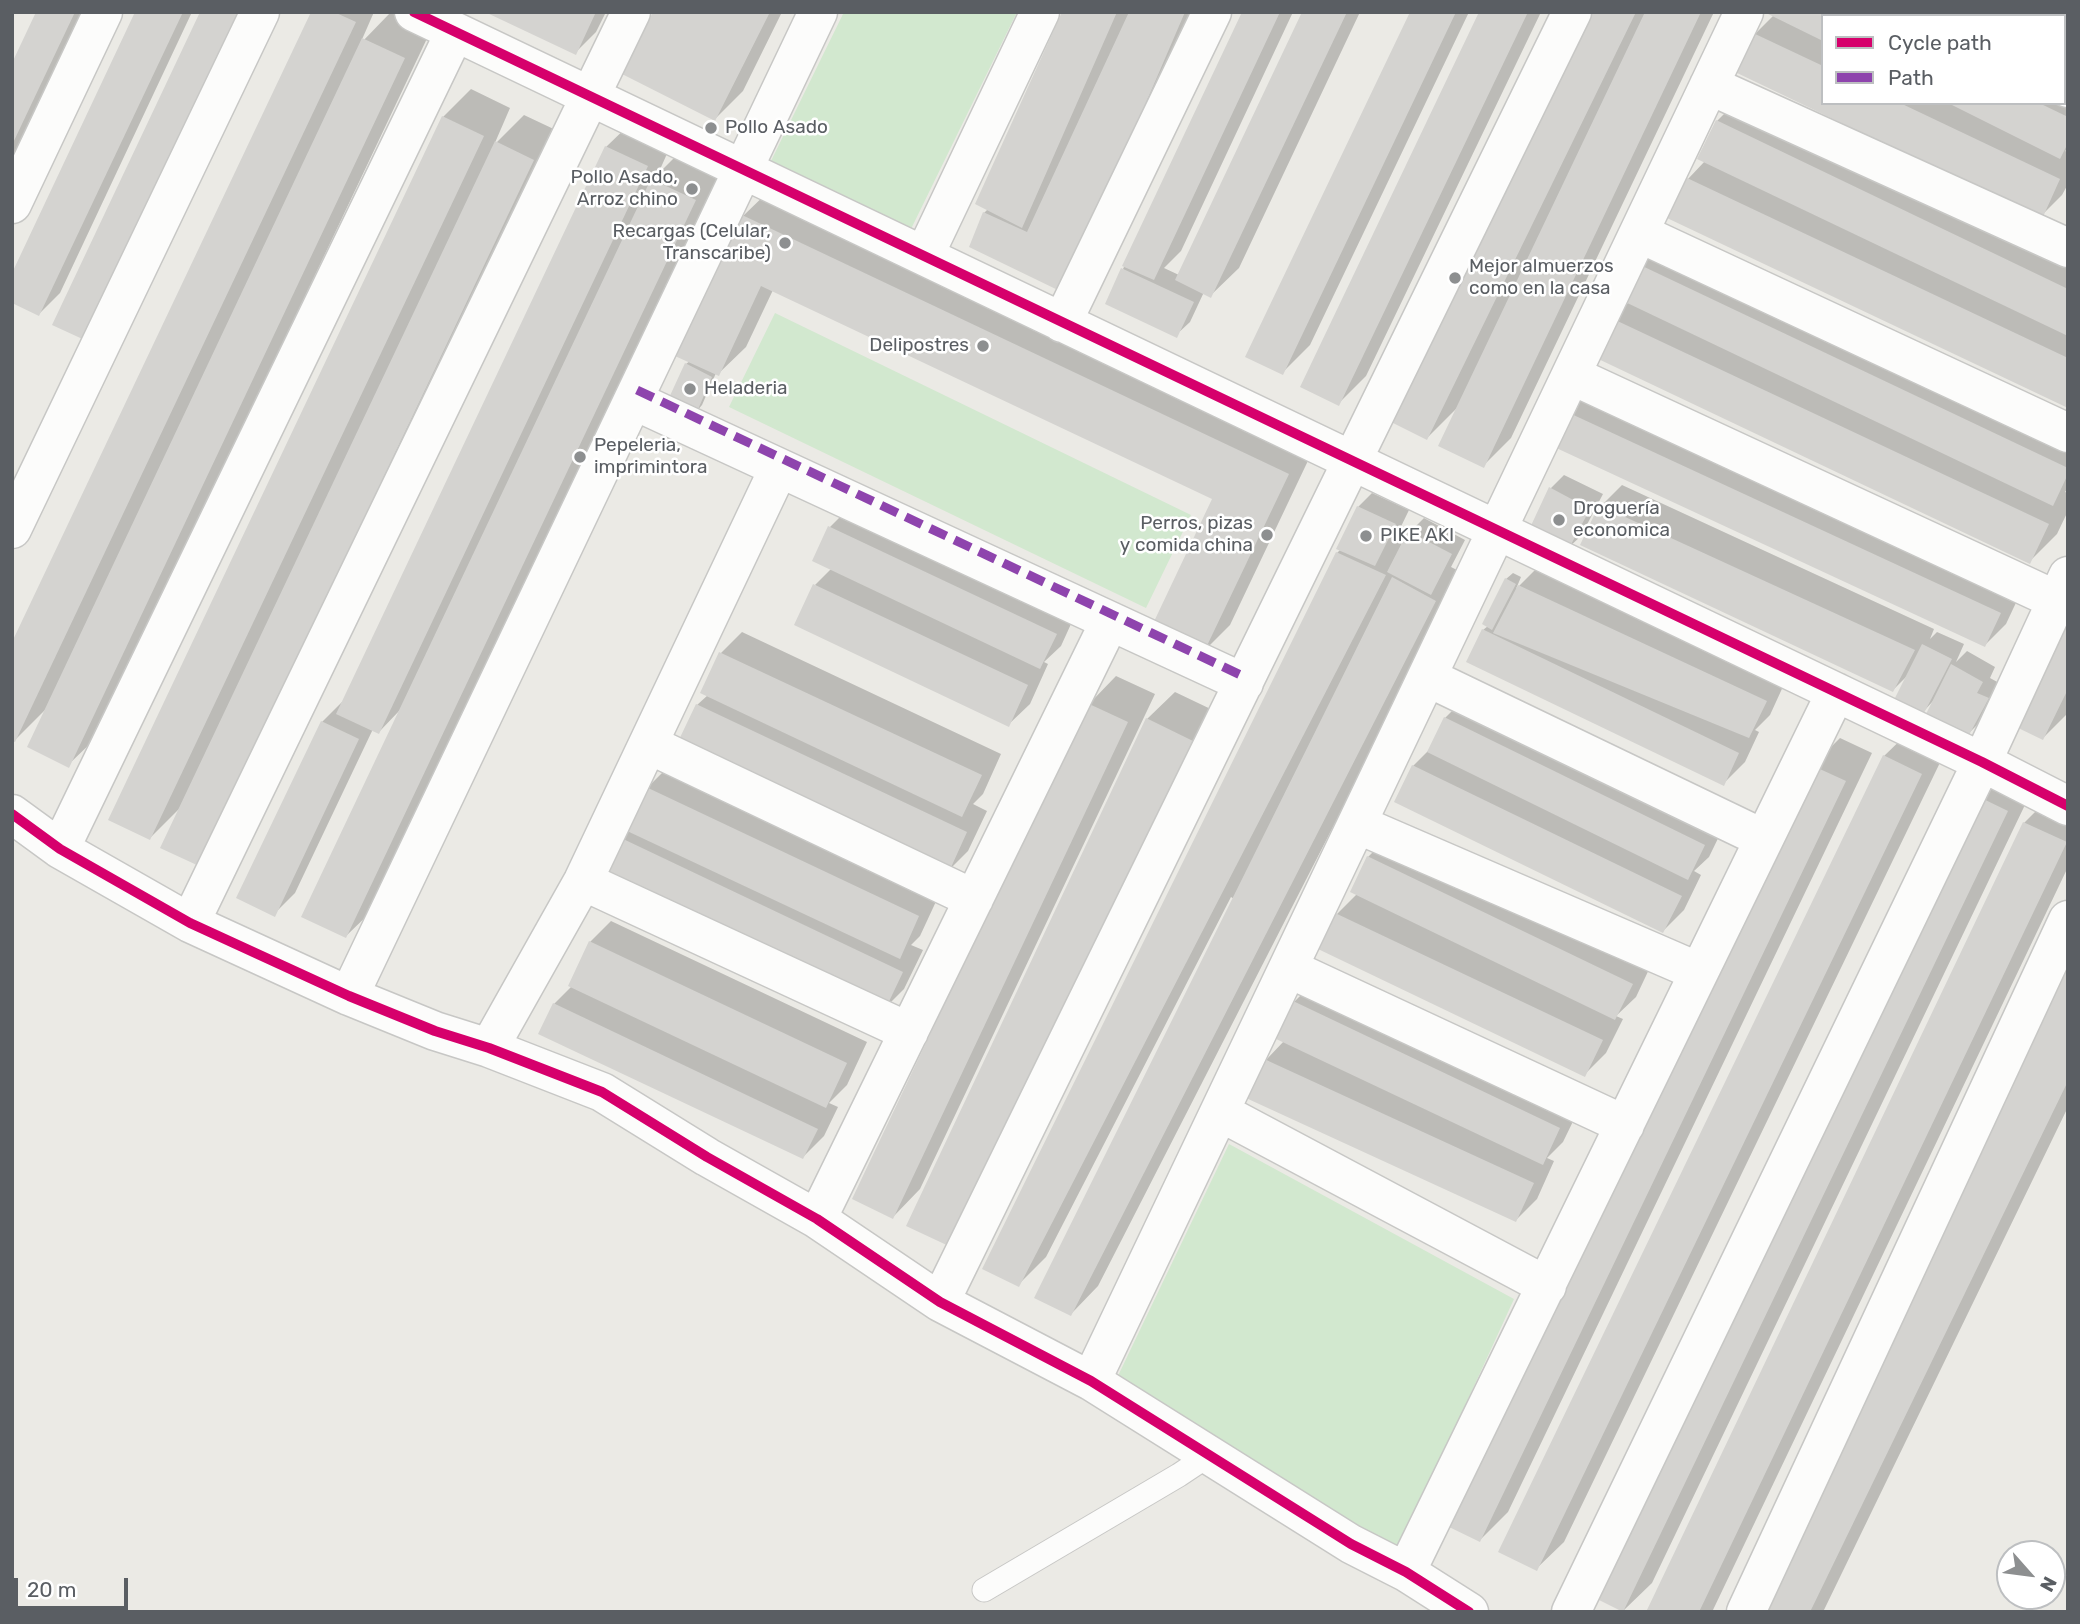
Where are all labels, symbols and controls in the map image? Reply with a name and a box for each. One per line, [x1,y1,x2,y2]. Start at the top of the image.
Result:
legend [1821,14,2066,105]
text: Cycle path [1888,30,1992,55]
text: Path [1888,65,1934,90]
place label: Pollo Asado [725,117,828,139]
marker: Pollo Asado [703,120,719,136]
place label: Pollo Asado, Arroz chino [571,167,678,211]
marker: Pollo Asado, Arroz chino [684,181,700,197]
place label: Recargas (Celular, Transcaribe) [613,221,771,265]
marker: Recargas (Celular, Transcaribe) [777,235,793,251]
place label: Mejor almuerzos como en la casa [1469,256,1614,300]
marker: Mejor almuerzos como en la casa [1447,270,1463,286]
place label: Delipostres [869,335,969,357]
marker: Delipostres [975,338,991,354]
place label: Heladeria [704,378,788,400]
marker: Heladeria [682,381,698,397]
place label: Pepeleria, imprimintora [594,435,707,479]
marker: Pepeleria, imprimintora [572,449,588,465]
place label: Droguería economica [1573,498,1670,542]
marker: Droguería economica [1551,512,1567,528]
place label: Perros, pizas y comida china [1120,513,1253,557]
place label: PIKE AKI [1380,525,1454,547]
marker: Perros, pizas y comida china [1259,527,1275,543]
marker: PIKE AKI [1358,528,1374,544]
north arrow [1996,1540,2066,1610]
scale bar [18,1564,131,1608]
text: N [2035,1573,2062,1596]
text: 20 m [27,1577,76,1602]

